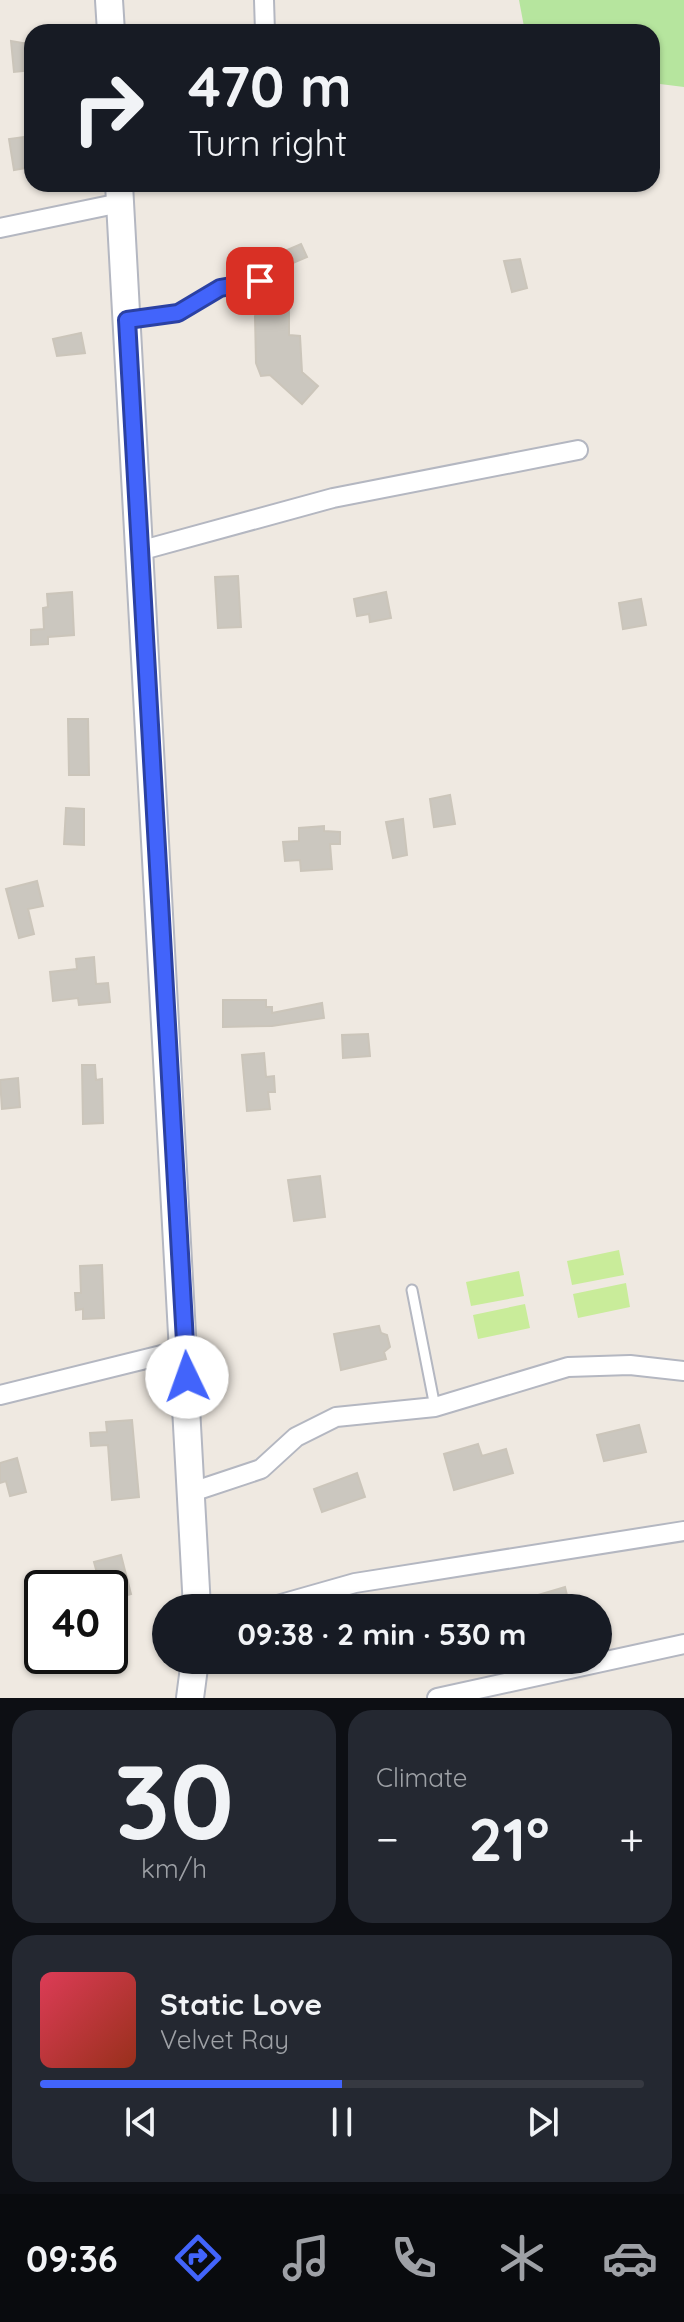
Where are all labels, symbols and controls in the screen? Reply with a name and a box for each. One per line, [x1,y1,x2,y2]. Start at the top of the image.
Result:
text: 470 m [188,51,352,121]
icon: right [56,56,160,160]
text: Turn right [188,120,347,165]
pin [226,247,294,315]
icon: arrive [238,259,282,303]
position arrow [145,1335,229,1419]
speed limit sign: 40 [24,1570,128,1674]
text: 09:38 · 2 min · 530 m [237,1615,527,1653]
text: 30 [114,1735,234,1865]
text: Climate [376,1761,467,1794]
text: 21° [469,1801,550,1876]
text: − [376,1811,399,1866]
text: + [619,1811,644,1866]
text: km/h [141,1852,207,1885]
text: Static Love [160,1985,322,2023]
text: Velvet Ray [160,2023,289,2056]
icon: previous [119,2100,163,2144]
icon: pause [320,2100,364,2144]
icon: next [521,2100,565,2144]
icon: directions [170,2230,226,2286]
icon: music [278,2230,334,2286]
icon: phone [386,2230,442,2286]
icon: climate [494,2230,550,2286]
icon: car [602,2230,658,2286]
text: 09:36 [26,2236,118,2281]

